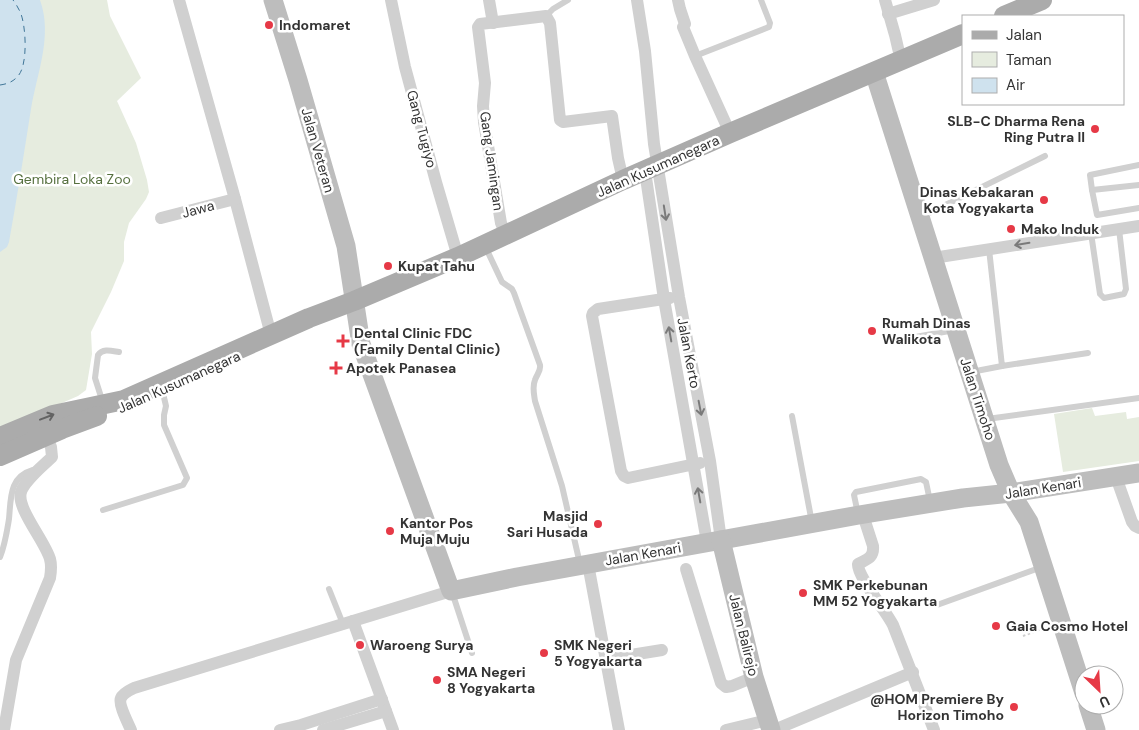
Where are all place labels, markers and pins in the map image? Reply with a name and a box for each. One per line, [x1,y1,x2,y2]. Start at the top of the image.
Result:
place label: Indomaret [279,16,351,34]
marker: Indomaret [263,19,275,31]
place label: SLB-C Dharma Rena Ring Putra II [947,112,1085,146]
marker: SLB-C Dharma Rena Ring Putra II [1089,123,1101,135]
place label: Dinas Kebakaran Kota Yogyakarta [920,183,1034,217]
marker: Dinas Kebakaran Kota Yogyakarta [1038,194,1050,206]
place label: Mako Induk [1021,220,1099,238]
marker: Mako Induk [1005,223,1017,235]
place label: Kupat Tahu [398,257,475,275]
marker: Kupat Tahu [382,260,394,272]
place label: Rumah Dinas Walikota [882,314,971,348]
place label: Dental Clinic FDC (Family Dental Clinic) [354,324,500,358]
marker: Rumah Dinas Walikota [866,325,878,337]
marker: Dental Clinic FDC (Family Dental Clinic) [336,334,350,348]
place label: Apotek Panasea [346,359,456,377]
marker: Apotek Panasea [330,362,342,374]
place label: Masjid Sari Husada [507,507,588,541]
place label: Kantor Pos Muja Muju [400,514,473,548]
marker: Masjid Sari Husada [592,518,604,530]
marker: Kantor Pos Muja Muju [384,525,396,537]
place label: SMK Perkebunan MM 52 Yogyakarta [813,576,937,610]
marker: SMK Perkebunan MM 52 Yogyakarta [797,587,809,599]
place label: Gaia Cosmo Hotel [1006,617,1128,635]
marker: Gaia Cosmo Hotel [990,620,1002,632]
place label: Waroeng Surya [370,636,473,654]
place label: SMK Negeri 5 Yogyakarta [554,636,642,670]
marker: Waroeng Surya [354,639,366,651]
marker: SMK Negeri 5 Yogyakarta [538,647,550,659]
place label: SMA Negeri 8 Yogyakarta [447,663,535,697]
marker: SMA Negeri 8 Yogyakarta [431,674,443,686]
place label: @HOM Premiere By Horizon Timoho [870,690,1005,724]
marker: @HOM Premiere By Horizon Timoho [1008,701,1020,713]

